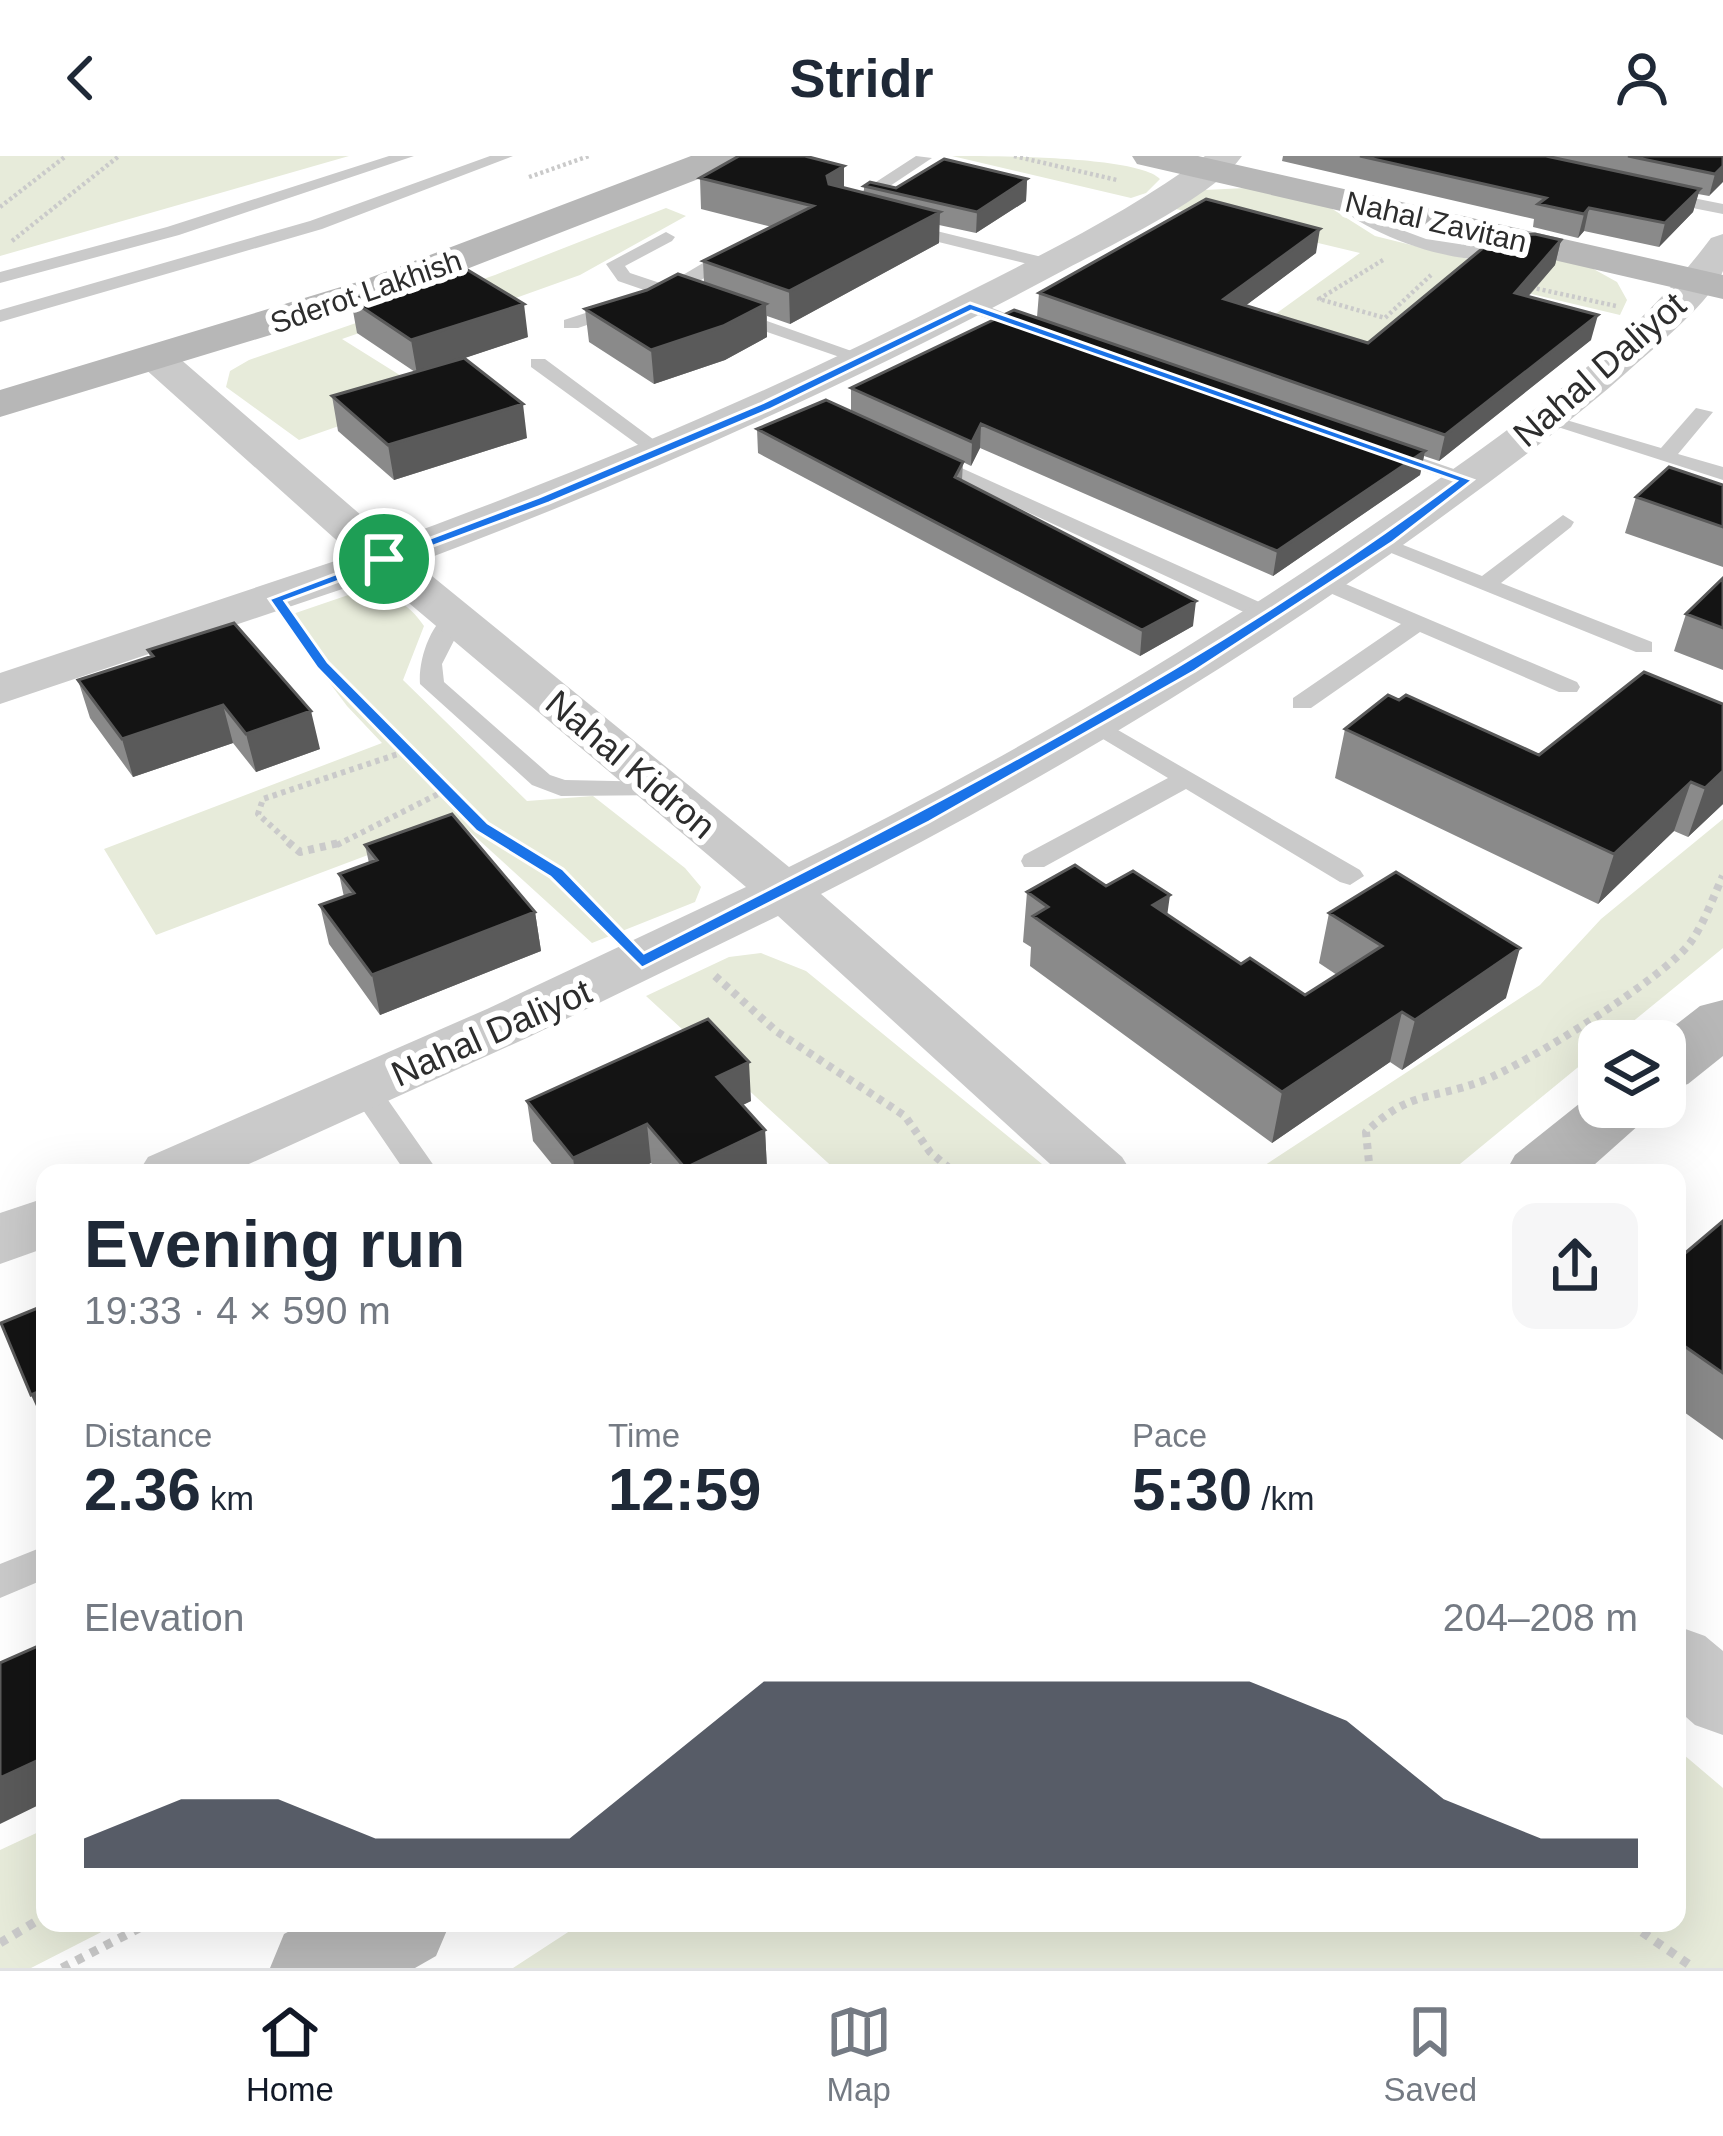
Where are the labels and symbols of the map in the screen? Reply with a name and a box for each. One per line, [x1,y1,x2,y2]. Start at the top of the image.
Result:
street label: Nahal Zavitan [1342,185,1530,258]
street label: Sderot Lakhish [266,243,466,340]
street label: Nahal Daliyot [1505,284,1694,455]
pin [333,508,435,610]
street label: Nahal Kidron [538,682,724,847]
street label: Nahal Daliyot [385,970,597,1095]

